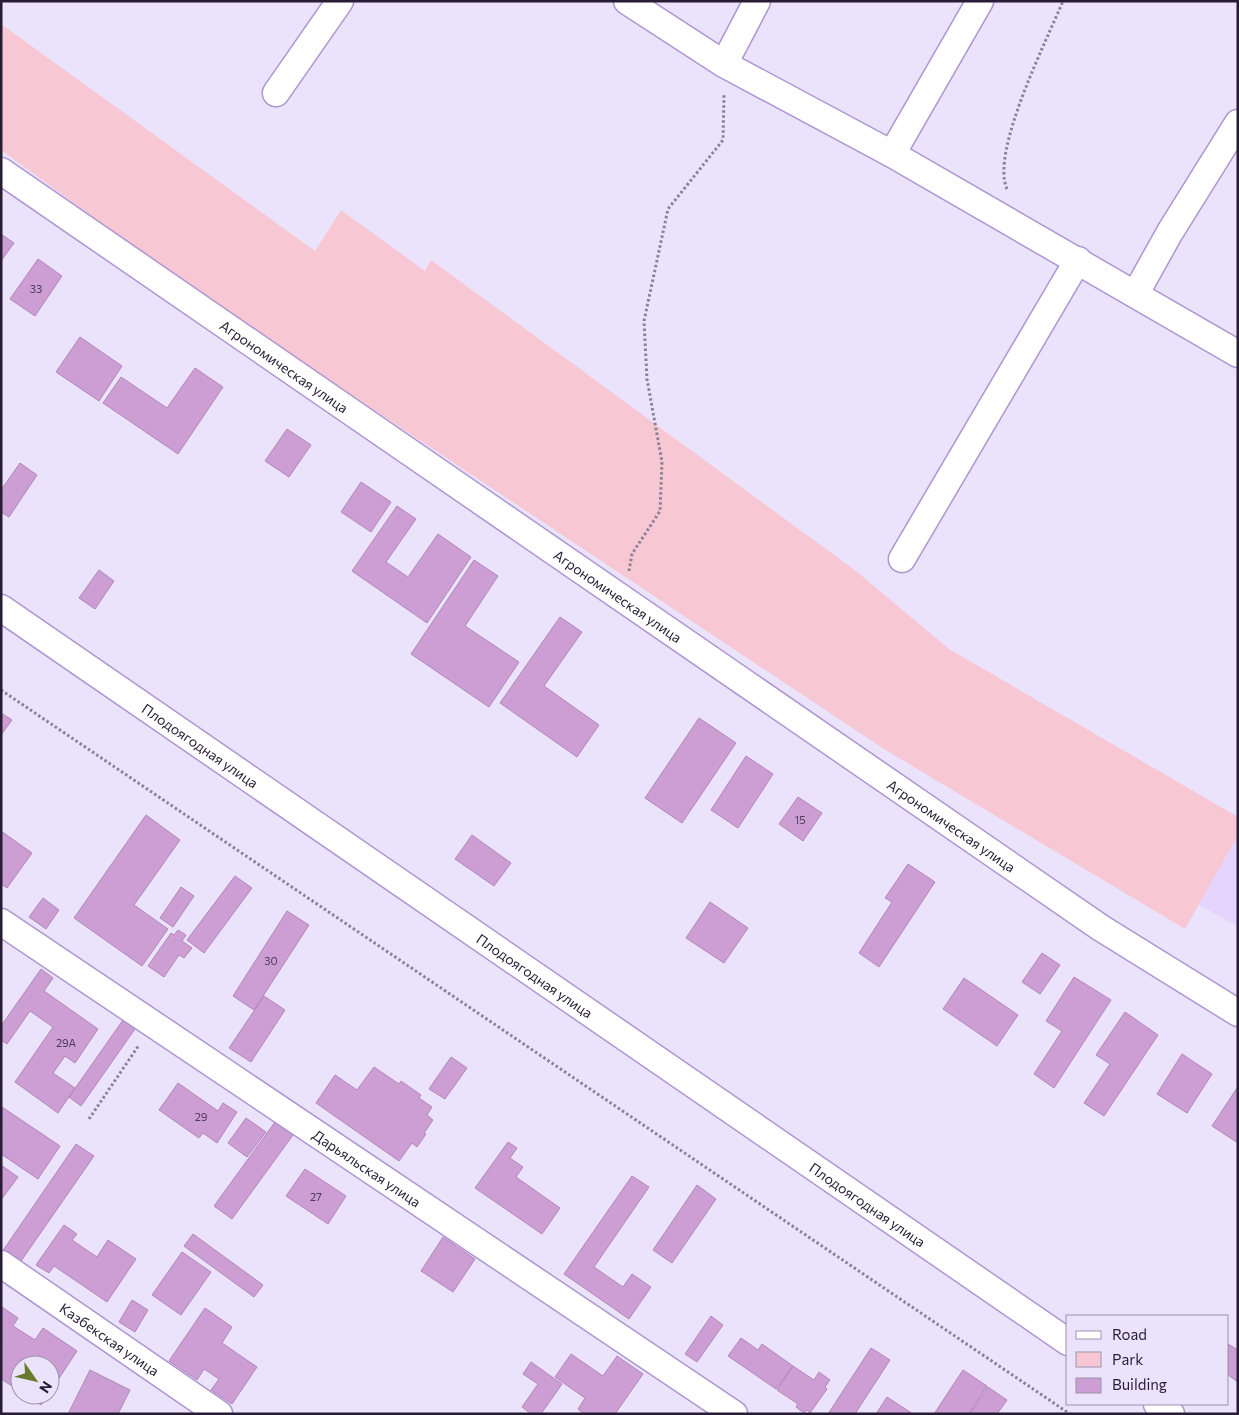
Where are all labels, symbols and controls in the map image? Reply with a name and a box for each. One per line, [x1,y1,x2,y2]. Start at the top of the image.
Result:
house number: 33 [30,282,42,295]
street label: Агрономическая улица [217,316,352,416]
street label: Агрономическая улица [551,546,685,646]
street label: Плодоягодная улица [139,699,262,791]
street label: Агрономическая улица [884,775,1019,875]
house number: 15 [794,813,806,826]
street label: Плодоягодная улица [474,929,596,1021]
house number: 30 [264,954,278,967]
house number: 29А [56,1036,76,1049]
house number: 29 [195,1110,208,1123]
street label: Дарьяльская улица [310,1126,424,1210]
street label: Плодоягодная улица [807,1158,929,1250]
house number: 27 [310,1190,322,1203]
street label: Казбекская улица [57,1299,163,1379]
legend [1066,1315,1229,1405]
text: Road [1112,1325,1147,1343]
text: Park [1112,1350,1143,1368]
north arrow [10,1355,60,1405]
text: Building [1112,1375,1167,1393]
text: N [36,1378,56,1397]

